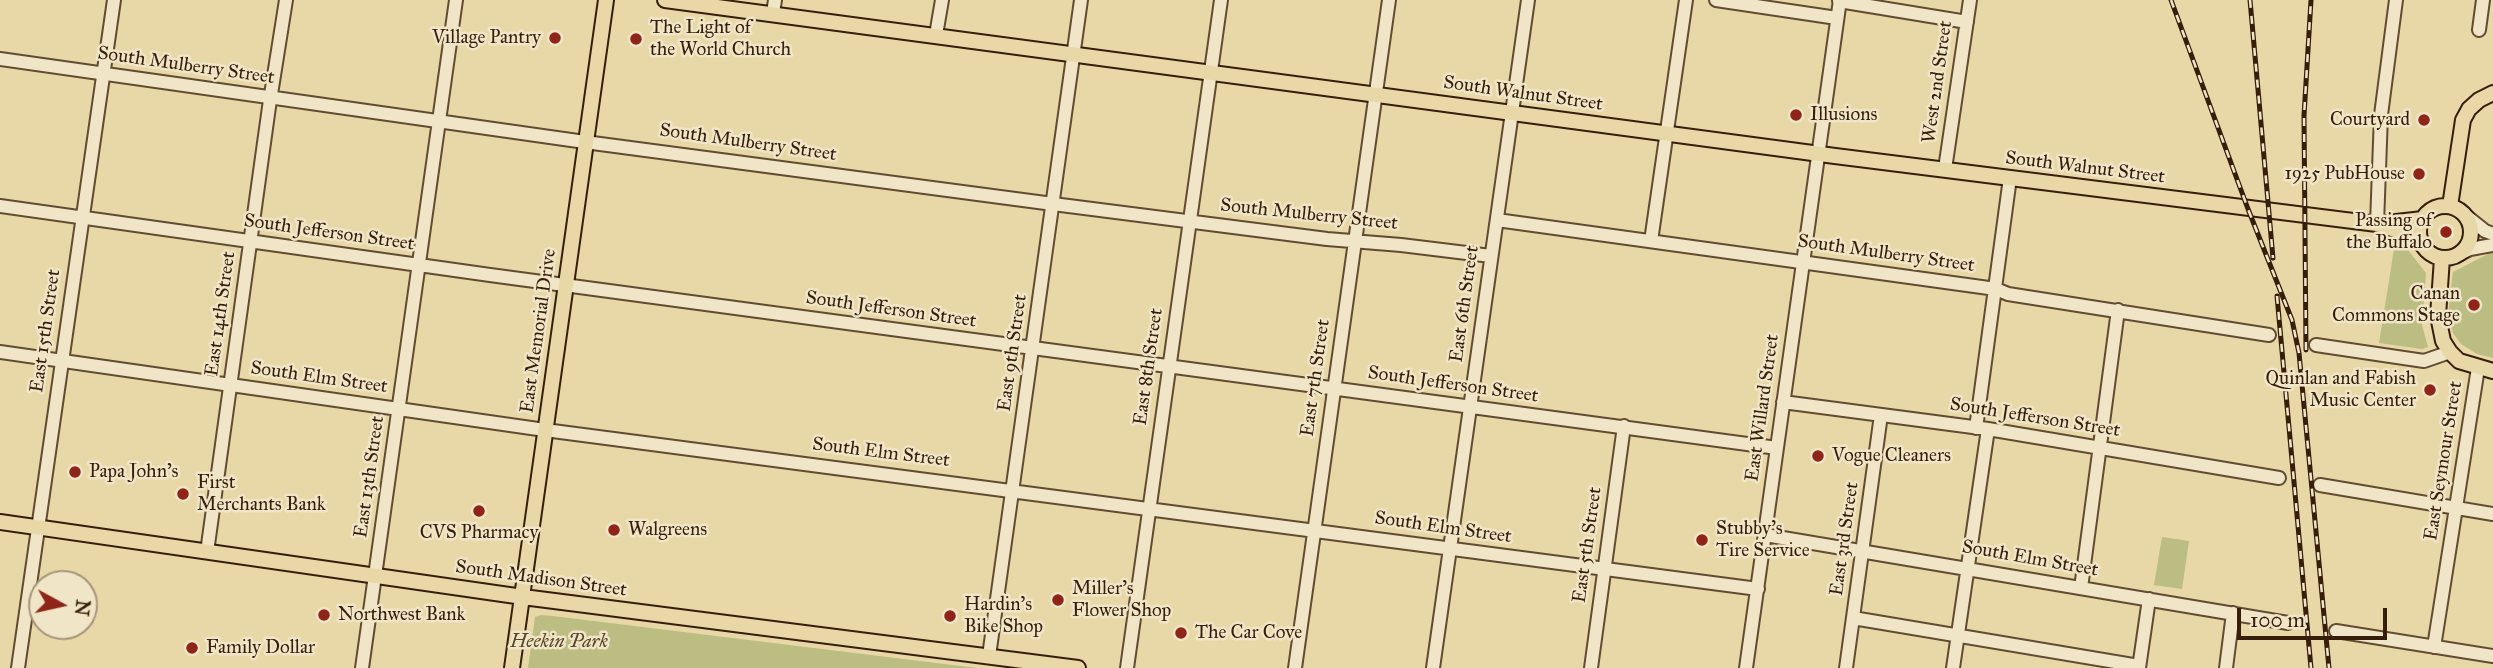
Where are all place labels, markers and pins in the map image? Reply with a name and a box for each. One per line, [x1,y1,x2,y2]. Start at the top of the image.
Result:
place label: The Light of the World Church [650,17,791,61]
place label: Village Pantry [432,27,541,49]
marker: Village Pantry [547,30,563,46]
marker: The Light of the World Church [628,31,644,47]
place label: Illusions [1810,104,1877,126]
marker: Illusions [1788,107,1804,123]
place label: Courtyard [2330,109,2410,131]
marker: Courtyard [2416,112,2432,128]
place label: 1925 PubHouse [2285,163,2405,185]
marker: 1925 PubHouse [2411,166,2427,182]
place label: Passing of the Buffalo [2346,210,2432,254]
marker: Passing of the Buffalo [2438,224,2454,240]
place label: Canan Commons Stage [2332,283,2460,327]
marker: Canan Commons Stage [2466,297,2482,313]
place label: Quinlan and Fabish Music Center [2266,368,2416,412]
marker: Quinlan and Fabish Music Center [2422,382,2438,398]
place label: Vogue Cleaners [1832,445,1951,467]
marker: Vogue Cleaners [1810,448,1826,464]
place label: Papa John's [89,461,178,483]
marker: Papa John's [67,464,83,480]
place label: First Merchants Bank [197,472,326,516]
marker: First Merchants Bank [175,486,191,502]
marker: CVS Pharmacy [471,503,487,519]
place label: Stubby's Tire Service [1716,518,1810,562]
place label: Walgreens [628,519,707,541]
place label: CVS Pharmacy [420,522,538,544]
marker: Walgreens [606,522,622,538]
marker: Stubby's Tire Service [1694,532,1710,548]
place label: Miller's Flower Shop [1072,578,1171,622]
marker: Miller's Flower Shop [1050,592,1066,608]
place label: Hardin's Bike Shop [964,594,1043,638]
place label: Northwest Bank [338,604,465,626]
marker: Northwest Bank [316,607,332,623]
marker: Hardin's Bike Shop [942,608,958,624]
place label: The Car Cove [1195,622,1302,644]
marker: The Car Cove [1173,625,1189,641]
place label: Family Dollar [206,637,315,659]
marker: Family Dollar [184,640,200,656]

